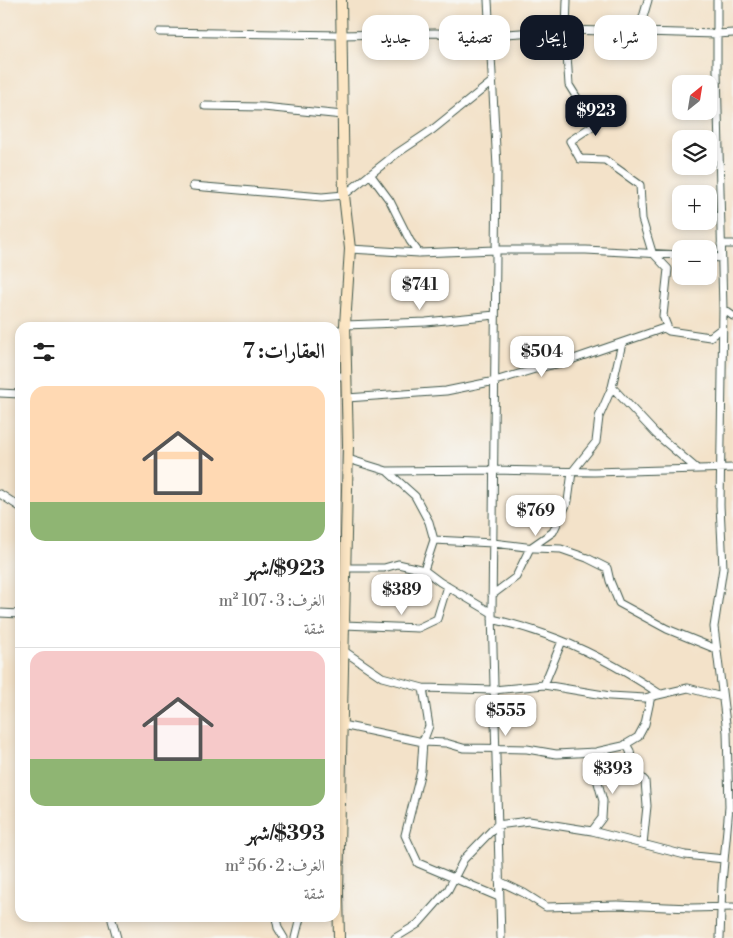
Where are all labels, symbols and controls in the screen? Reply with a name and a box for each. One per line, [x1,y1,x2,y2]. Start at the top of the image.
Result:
chip: جديد [362,15,429,60]
chip: تصفية [439,15,510,60]
chip: إيجار [520,15,584,60]
chip: شراء [594,15,657,60]
north arrow [672,75,718,120]
map controls [672,75,717,285]
pin: $923 [566,94,626,137]
text: $923 [576,101,616,121]
button: layers [672,130,717,175]
button: + [672,185,717,230]
button: − [672,240,717,285]
pin: $741 [390,268,450,311]
text: $741 [402,275,438,295]
pin: $504 [512,336,572,378]
icon: filters [30,338,58,366]
text: العقارات: 7 [242,339,325,365]
text: $504 [521,342,563,362]
icon: home [133,418,223,508]
pin: $769 [506,494,566,537]
text: $769 [517,501,555,521]
text: $923/شهر [245,556,325,582]
pin: $389 [372,574,432,616]
text: $389 [382,580,422,600]
text: الغرف: 3 · 107 m² [219,591,325,611]
text: شقة [304,619,325,639]
icon: home [133,684,223,774]
pin: $555 [476,694,536,737]
text: $555 [486,701,526,721]
pin: $393 [583,752,643,795]
text: $393 [594,759,632,779]
text: $393/شهر [246,821,325,847]
text: الغرف: 2 · 56 m² [225,856,325,876]
text: شقة [304,884,325,904]

